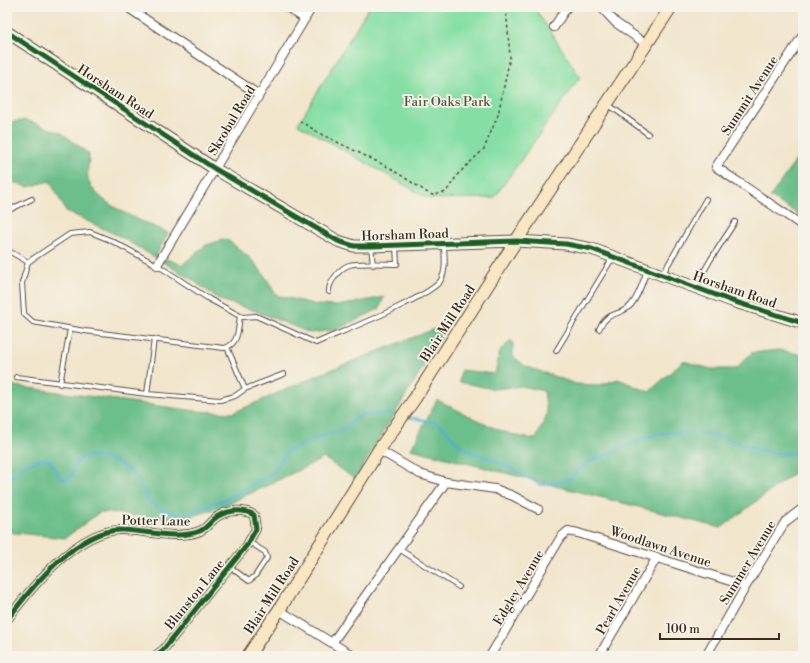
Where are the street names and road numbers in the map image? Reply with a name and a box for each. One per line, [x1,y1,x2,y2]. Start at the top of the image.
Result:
street label: Summit Avenue [718,52,782,138]
street label: Horsham Road [74,61,157,123]
street label: Skrobul Road [205,82,259,158]
street label: Horsham Road [361,225,450,245]
street label: Horsham Road [691,268,779,312]
street label: Blair Mill Road [416,282,479,366]
street label: Potter Lane [122,512,191,530]
street label: Summer Avenue [716,517,779,608]
street label: Woodlawn Avenue [607,523,714,571]
street label: Edgley Avenue [490,546,548,628]
street label: Blair Mill Road [240,554,303,638]
street label: Blunston Lane [161,556,228,634]
street label: Pearl Avenue [593,563,645,637]

